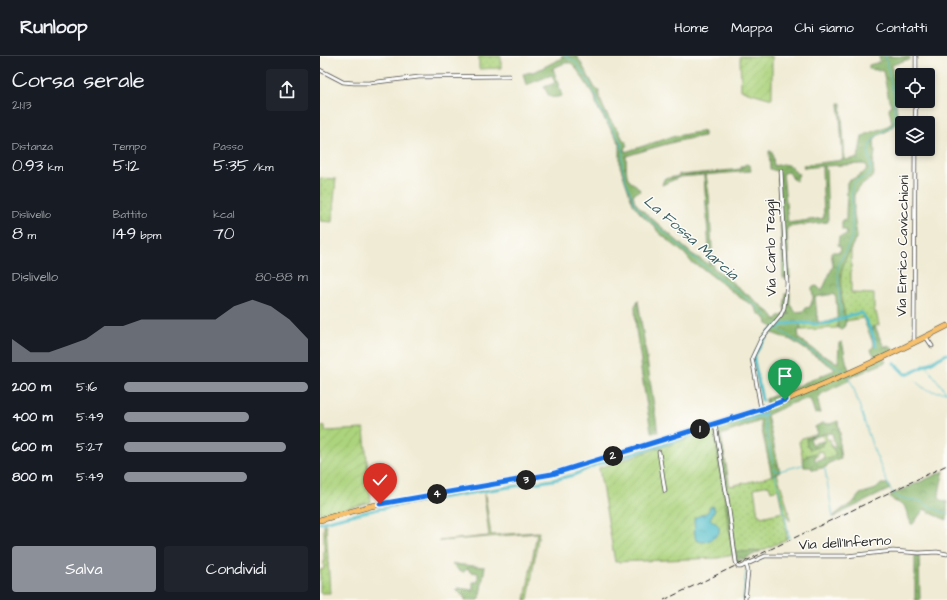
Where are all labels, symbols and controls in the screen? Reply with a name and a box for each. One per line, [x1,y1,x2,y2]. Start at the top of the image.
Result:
text: Runloop [20,14,88,41]
text: Home [674,18,709,38]
text: Mappa [731,18,772,38]
text: Chi siamo [794,18,854,38]
text: Contatti [876,18,927,38]
text: Corsa serale [12,65,145,96]
map controls [895,68,935,156]
button: locate [895,68,935,108]
button: share [266,69,308,111]
text: 21:13 [12,96,32,114]
button: layers [895,116,935,156]
text: Distanza [12,139,53,154]
text: Tempo [113,139,146,154]
text: Passo [213,139,243,154]
text: 0.93 [12,154,43,178]
text: 5:12 [113,154,139,178]
text: 5:35 [213,154,249,178]
text: km [43,160,63,175]
text: /km [249,160,274,175]
street label: Via Enrico Cavicchioni [892,175,914,317]
water label: La Fossa Marcia [639,191,744,286]
street label: Via Carlo Teggi [760,199,782,297]
text: Dislivello [12,207,51,222]
text: Battito [113,207,147,222]
text: kcal [213,207,234,222]
text: 8 [12,222,23,246]
text: 149 [113,222,136,246]
text: 70 [213,222,235,246]
text: m [23,228,36,243]
text: bpm [136,228,161,243]
text: Dislivello [12,268,58,286]
text: 80–88 m [255,268,308,286]
pin [768,359,802,400]
icon: arrive [774,365,796,387]
text: 200 m [12,378,51,396]
text: 5:16 [76,378,97,396]
text: 400 m [12,408,53,426]
text: 5:49 [76,408,104,426]
pin: 1 [690,419,710,439]
text: 1 [699,421,701,436]
text: 600 m [12,438,52,456]
text: 5:27 [76,438,103,456]
pin: 2 [603,446,623,466]
text: 2 [610,448,616,463]
pin [363,463,397,504]
text: 800 m [12,468,52,486]
text: 5:49 [76,468,104,486]
icon: check [369,469,391,491]
pin: 3 [516,470,536,490]
text: 3 [523,472,529,487]
pin: 4 [427,484,447,504]
text: 4 [433,486,441,501]
street label: Via dell'Inferno [798,531,892,555]
button: Salva [12,546,156,592]
button: Condividi [164,546,308,592]

